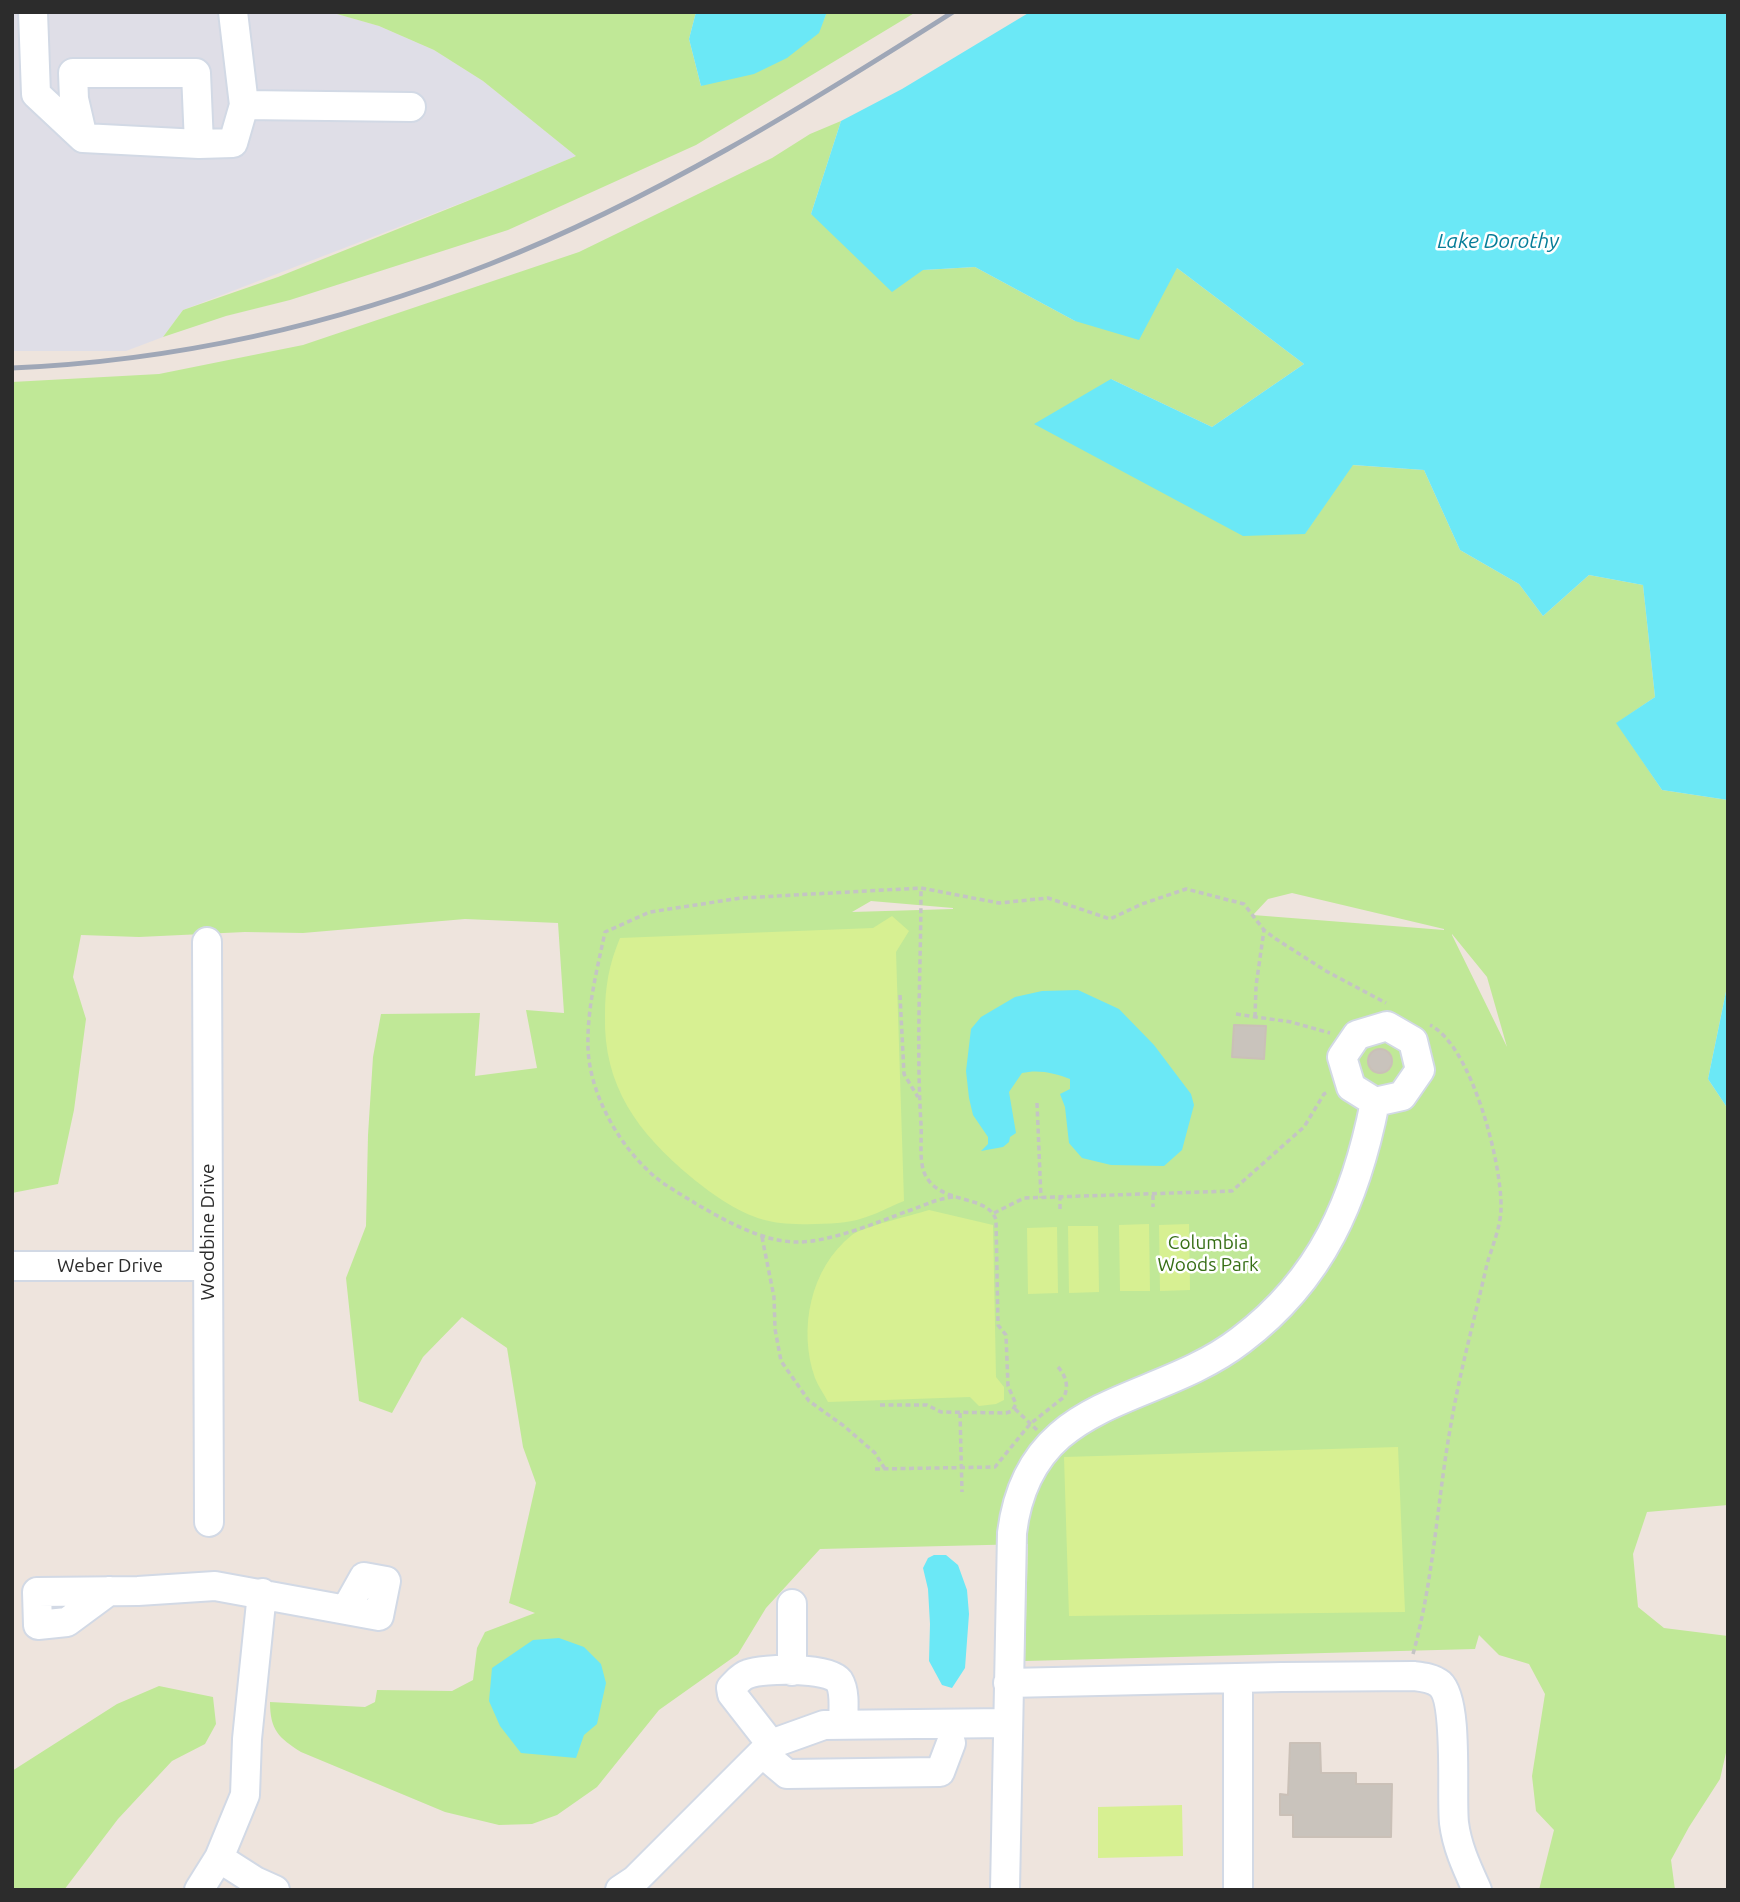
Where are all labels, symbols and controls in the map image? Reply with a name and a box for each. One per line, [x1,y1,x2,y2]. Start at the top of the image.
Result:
water label: Lake Dorothy [1437,228,1559,254]
street label: Woodbine Drive [197,1164,219,1300]
park label: Columbia Woods Park [1158,1232,1258,1276]
street label: Weber Drive [57,1255,163,1277]

